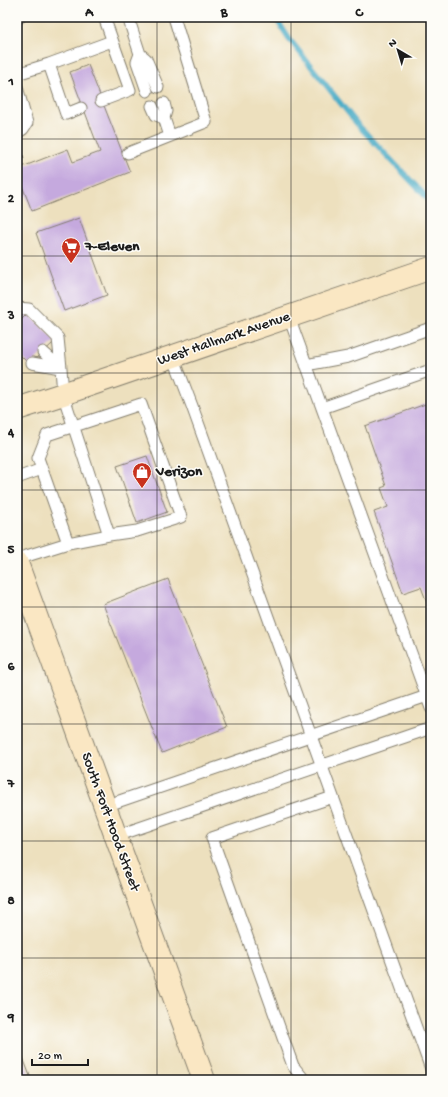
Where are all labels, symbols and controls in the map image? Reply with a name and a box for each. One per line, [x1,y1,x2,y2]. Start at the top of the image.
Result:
text: A [84,6,94,21]
text: B [220,6,229,21]
text: C [354,6,364,21]
north arrow [378,30,418,70]
text: N [387,37,400,51]
text: 1 [7,75,14,90]
text: 2 [8,192,15,207]
supermarket icon: 7-Eleven [60,236,82,264]
place label: 7-Eleven [84,238,140,256]
street label: West Hallmark Avenue [155,308,293,370]
text: 3 [7,309,15,324]
text: 4 [7,426,15,441]
shop icon: Verizon [131,461,153,489]
place label: Verizon [155,463,203,481]
text: 5 [8,543,15,558]
text: 6 [8,660,15,675]
street label: South Fort Hood Street [76,750,144,896]
text: 7 [7,777,16,792]
text: 8 [7,894,15,909]
text: 9 [7,1011,15,1026]
scale bar [32,1041,88,1067]
text: 20 m [38,1050,63,1064]

